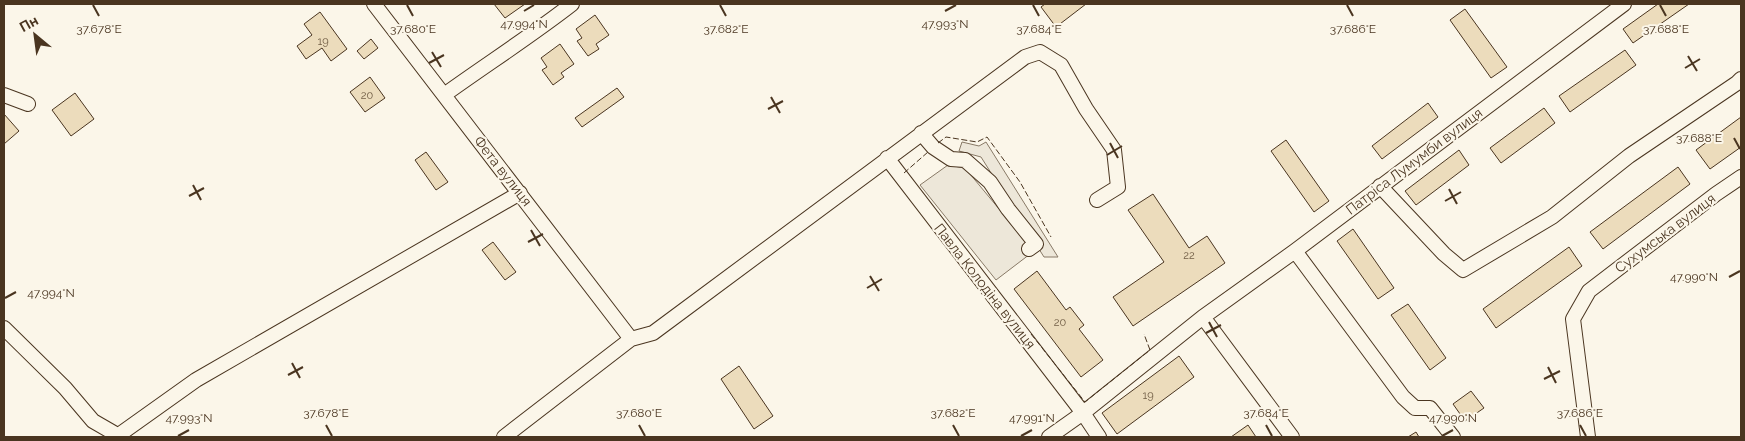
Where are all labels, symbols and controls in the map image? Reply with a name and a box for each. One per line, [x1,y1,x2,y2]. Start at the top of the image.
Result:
north arrow [10,10,60,60]
text: Пн [17,12,41,35]
text: 47.994°N [500,17,548,31]
text: 47.993°N [921,17,969,31]
text: 37.678°E [76,22,122,36]
text: 37.680°E [390,22,436,36]
text: 37.682°E [703,22,749,36]
text: 37.684°E [1016,22,1062,36]
text: 37.686°E [1330,22,1376,36]
text: 37.688°E [1643,22,1689,36]
house number: 19 [317,35,329,48]
house number: 20 [361,89,373,102]
street label: Патріса Лумумби вулиця [1343,104,1485,218]
text: 37.688°E [1676,131,1722,145]
street label: Фета вулиця [471,133,535,209]
street label: Сухумська вулиця [1612,190,1718,276]
street label: Павла Колодіна вулиця [931,220,1039,352]
house number: 22 [1183,249,1195,262]
text: 47.990°N [1670,270,1718,284]
text: 47.994°N [27,286,75,300]
house number: 20 [1054,316,1066,329]
house number: 19 [1142,389,1154,402]
text: 37.678°E [303,406,349,420]
text: 37.680°E [616,406,662,420]
text: 37.682°E [930,406,976,420]
text: 37.684°E [1243,406,1289,420]
text: 37.686°E [1557,406,1603,420]
text: 47.993°N [165,411,213,425]
text: 47.991°N [1009,411,1055,425]
text: 47.990°N [1429,411,1477,425]

